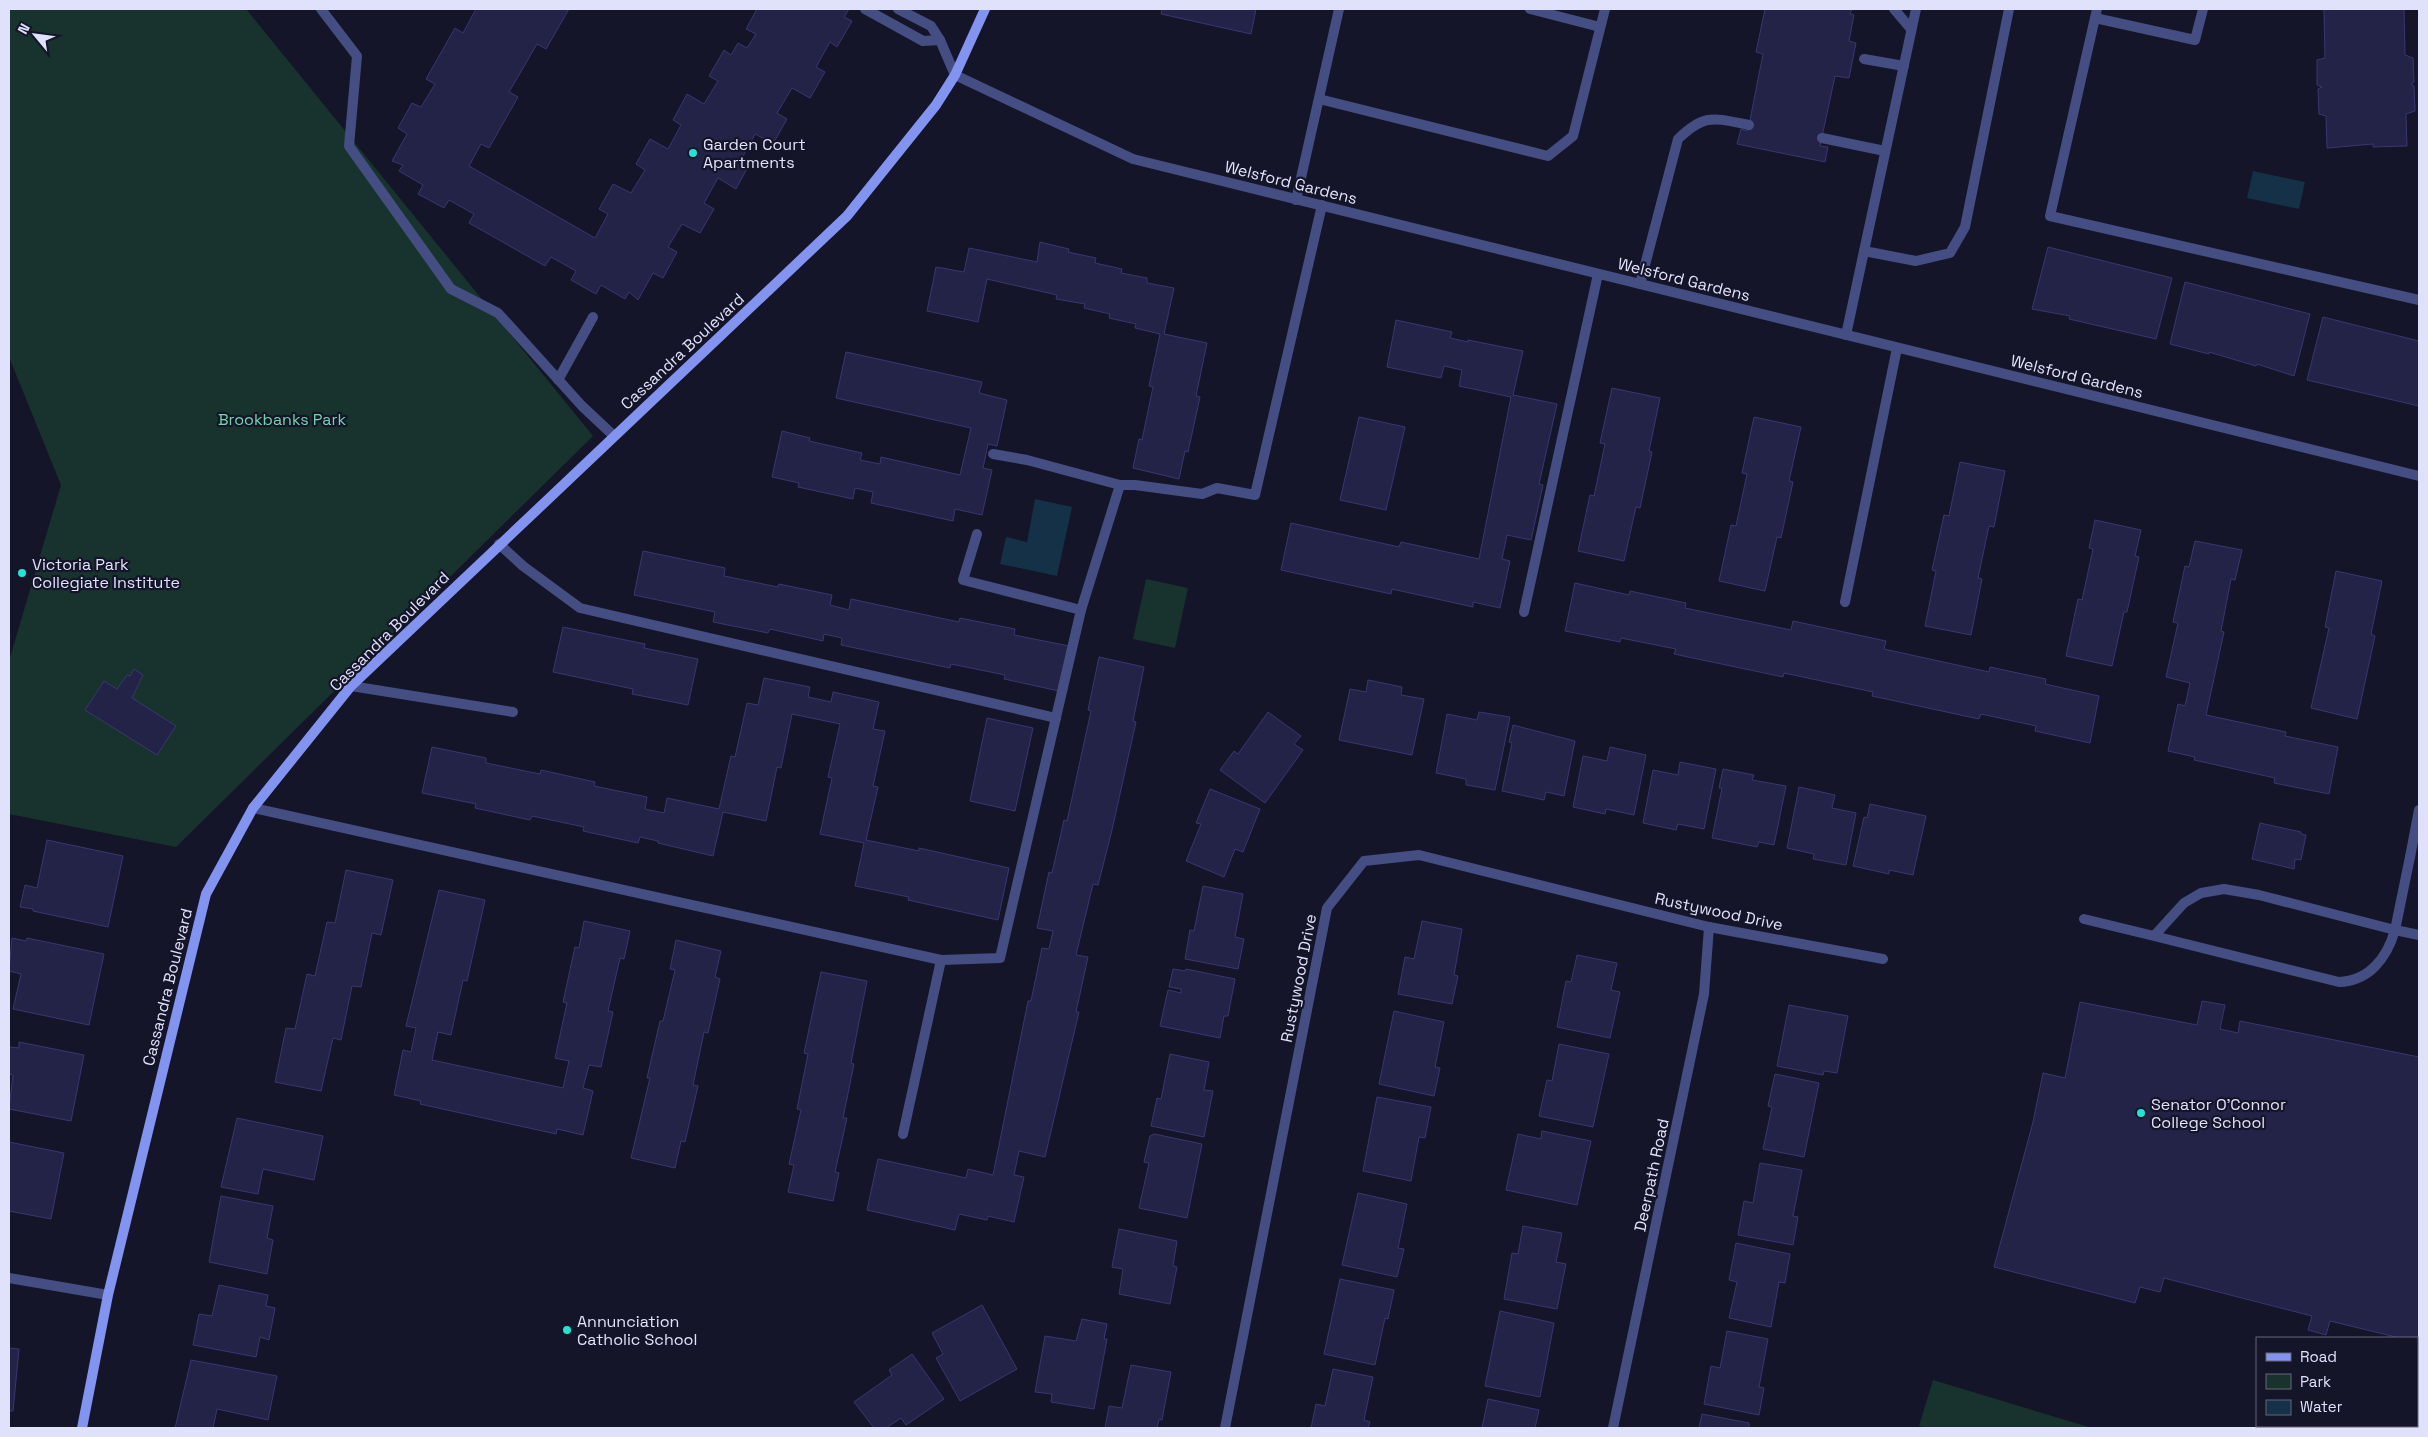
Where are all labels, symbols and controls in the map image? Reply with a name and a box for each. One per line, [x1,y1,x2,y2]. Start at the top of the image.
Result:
north arrow [10,10,60,60]
text: N [13,20,34,37]
place label: Garden Court Apartments [703,134,806,173]
marker: Garden Court Apartments [687,147,699,159]
street label: Welsford Gardens [1223,156,1359,209]
street label: Welsford Gardens [1616,253,1752,306]
street label: Cassandra Boulevard [616,289,749,414]
street label: Welsford Gardens [2009,350,2145,403]
park label: Brookbanks Park [218,409,347,430]
place label: Victoria Park Collegiate Institute [32,554,180,593]
marker: Victoria Park Collegiate Institute [16,567,28,579]
street label: Cassandra Boulevard [325,567,454,696]
street label: Rustywood Drive [1653,888,1785,935]
street label: Cassandra Boulevard [138,906,197,1068]
street label: Rustywood Drive [1276,912,1321,1044]
place label: Senator O'Connor College School [2151,1094,2286,1133]
marker: Senator O'Connor College School [2135,1107,2147,1119]
street label: Deerpath Road [1629,1117,1674,1234]
place label: Annunciation Catholic School [577,1311,697,1350]
marker: Annunciation Catholic School [561,1324,573,1336]
legend [2256,1337,2418,1427]
text: Road [2300,1347,2337,1366]
text: Park [2300,1372,2331,1391]
text: Water [2300,1397,2343,1416]

